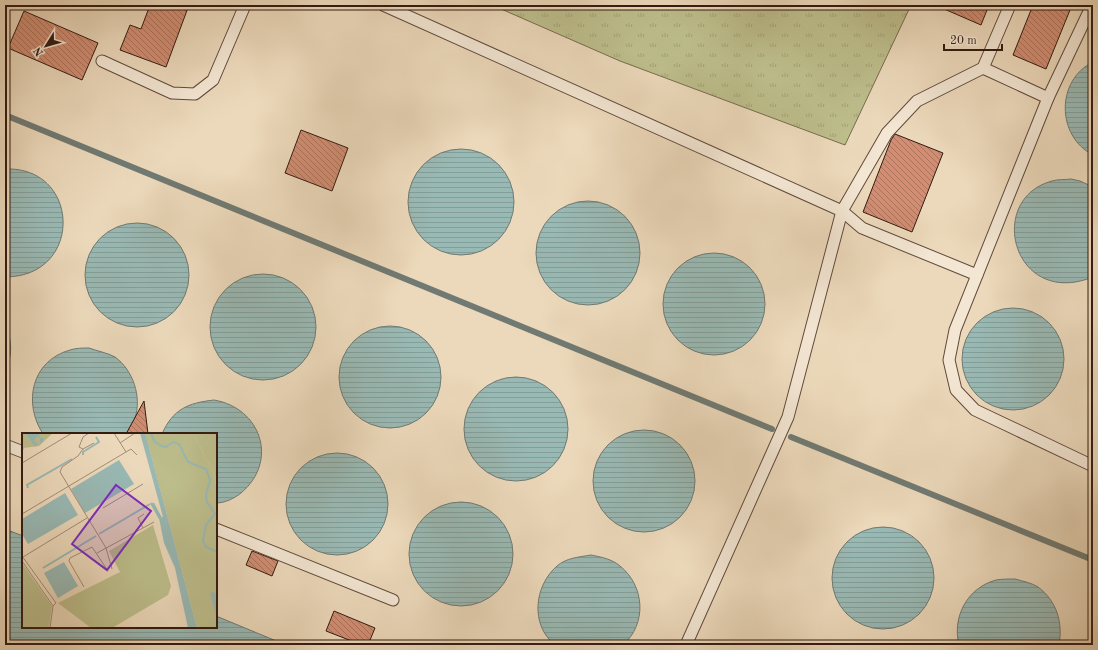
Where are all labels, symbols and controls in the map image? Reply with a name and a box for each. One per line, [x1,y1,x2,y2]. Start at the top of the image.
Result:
north arrow [26,26,66,66]
scale bar [944,26,1002,52]
text: 20 m [950,35,977,47]
text: N [32,44,46,58]
inset map [22,433,217,628]

